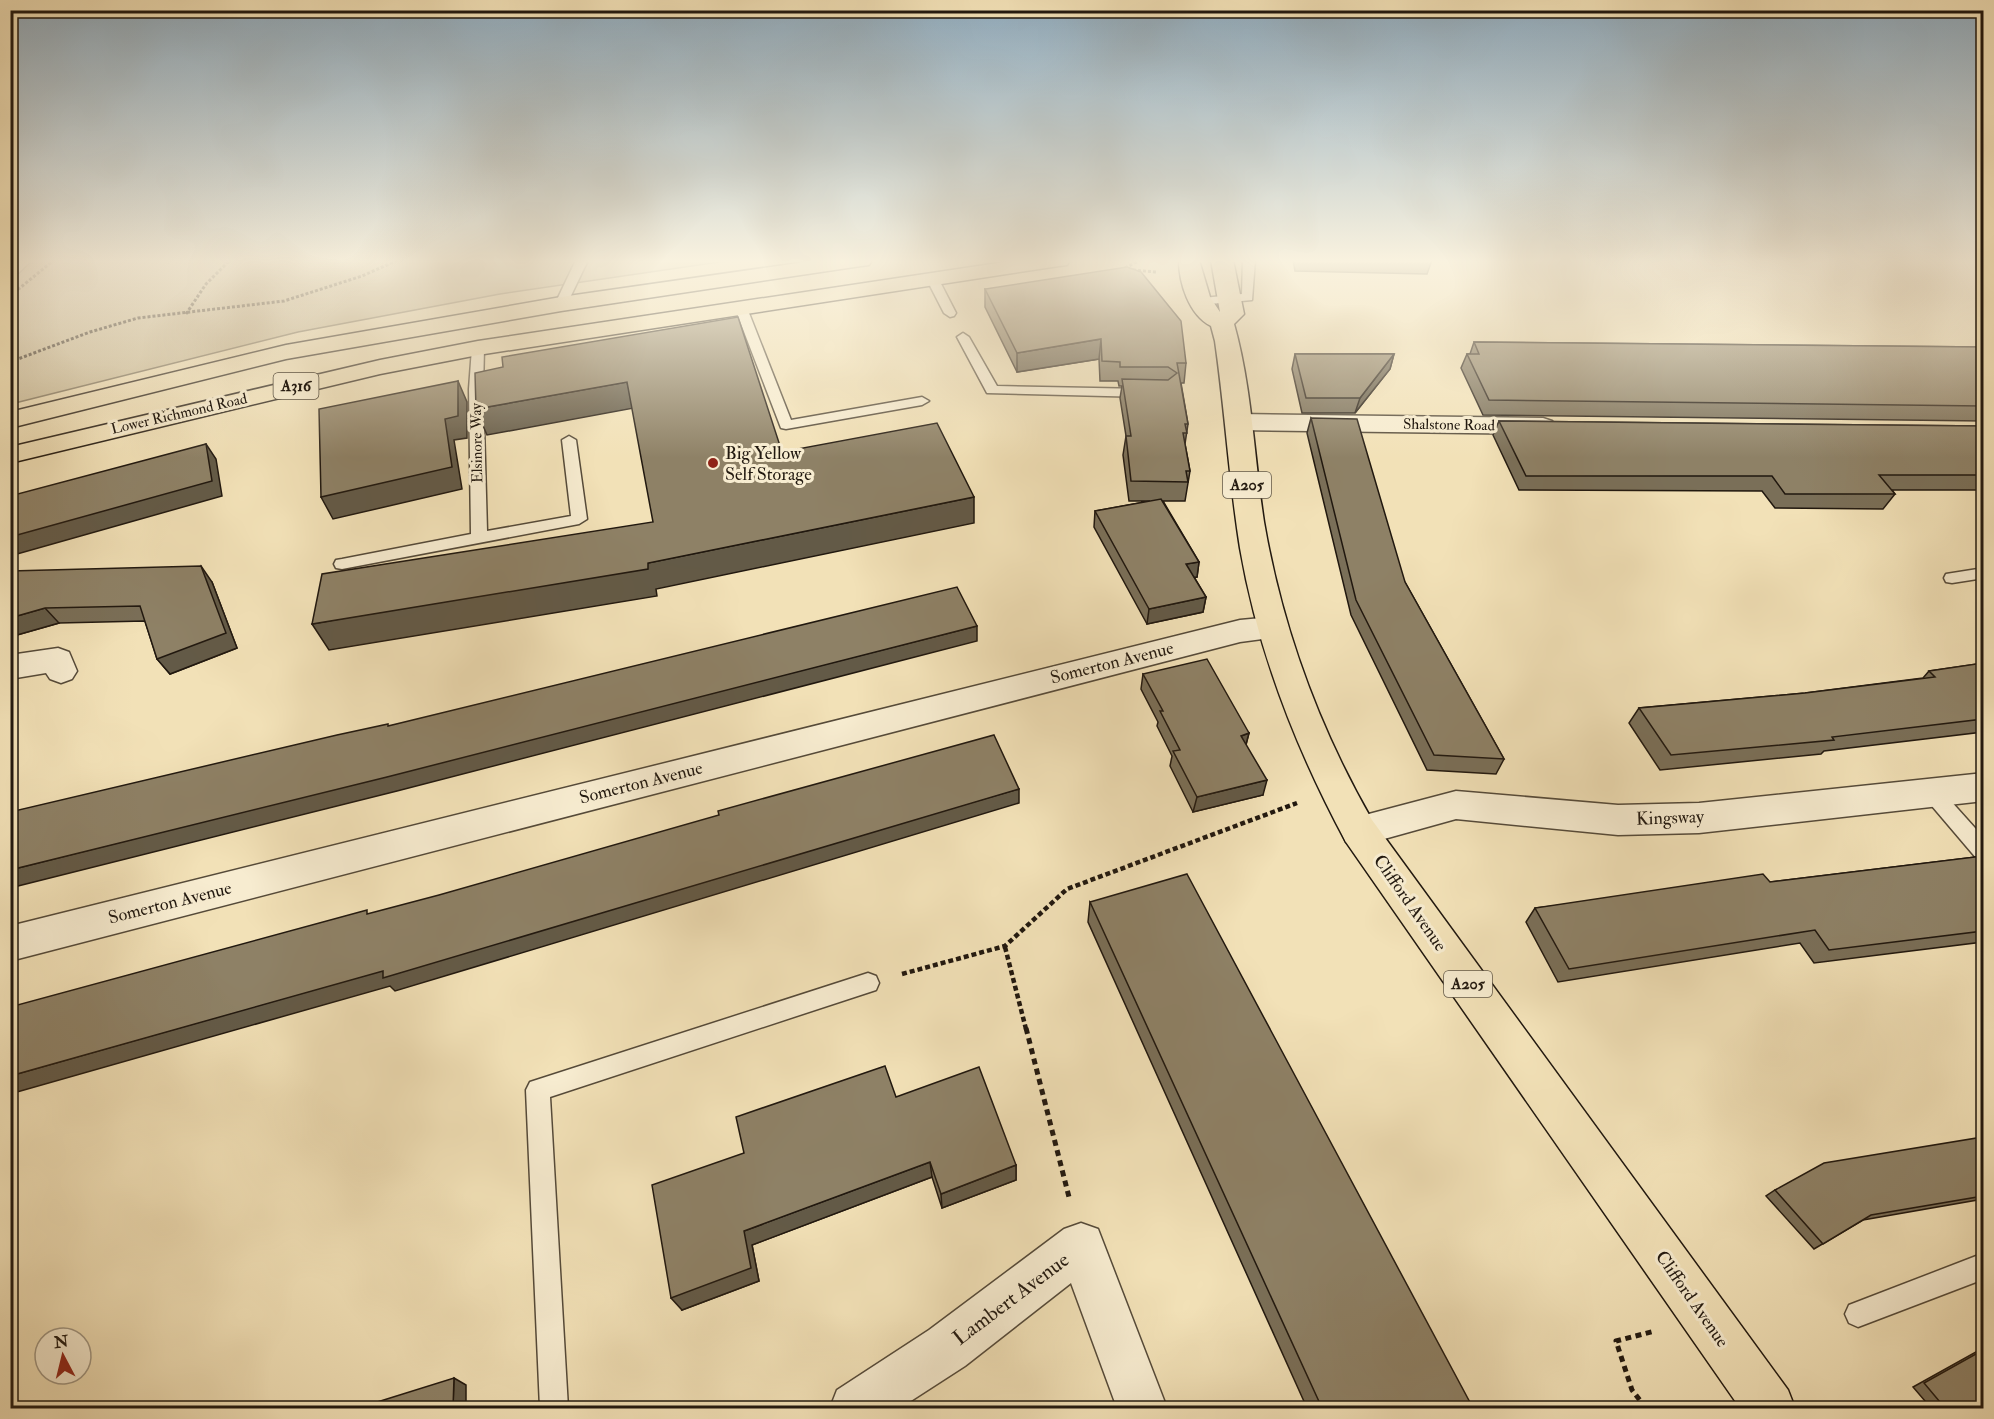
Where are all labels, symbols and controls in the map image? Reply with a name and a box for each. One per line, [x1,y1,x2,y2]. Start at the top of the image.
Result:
road number: A316 [274,373,318,399]
street label: Lower Richmond Road [109,389,250,439]
street label: Elsinore Way [467,402,487,483]
street label: Shalstone Road [1403,415,1496,435]
place label: Big Yellow Self Storage [725,442,812,486]
marker: Big Yellow Self Storage [706,456,720,470]
road number: A205 [1223,472,1271,498]
street label: Somerton Avenue [1048,636,1177,689]
street label: Somerton Avenue [577,756,706,809]
street label: Kingsway [1636,805,1705,831]
street label: Clifford Avenue [1368,850,1452,956]
street label: Somerton Avenue [106,876,235,929]
road number: A205 [1444,971,1492,997]
street label: Lambert Avenue [947,1246,1075,1352]
street label: Clifford Avenue [1650,1246,1734,1352]
north arrow [33,1326,93,1386]
text: N [52,1331,70,1353]

